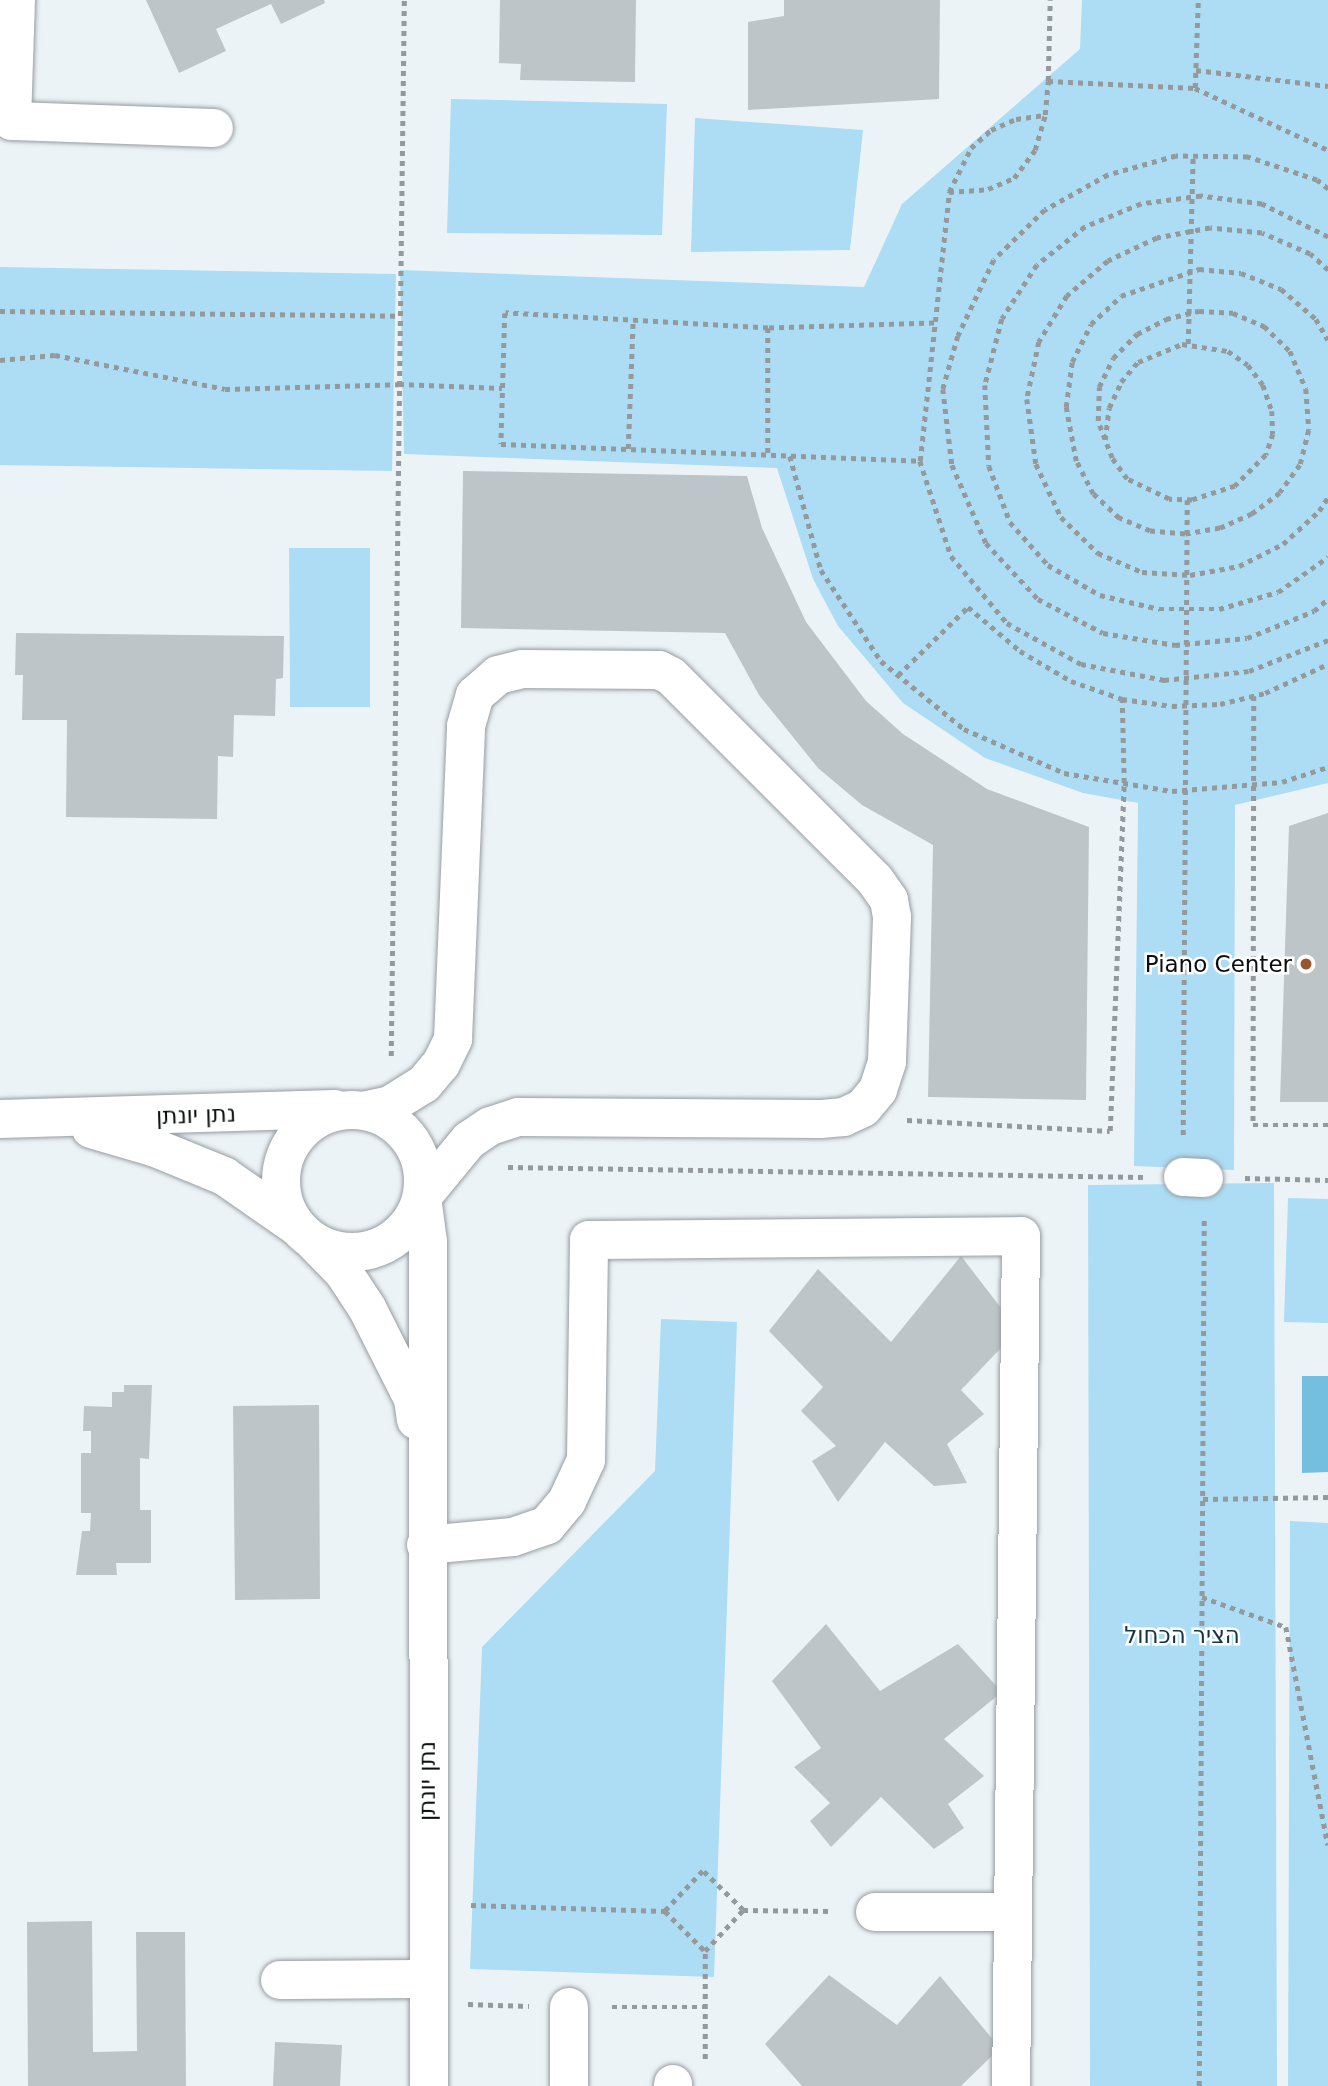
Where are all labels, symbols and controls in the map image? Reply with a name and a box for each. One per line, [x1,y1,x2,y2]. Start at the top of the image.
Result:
place label: Piano Center [1145,950,1292,978]
marker: Piano Center [1298,956,1314,972]
street label: נתן יונתן [156,1100,236,1130]
park label: הציר הכחול [1124,1621,1240,1649]
street label: נתן יונתן [413,1741,441,1821]

